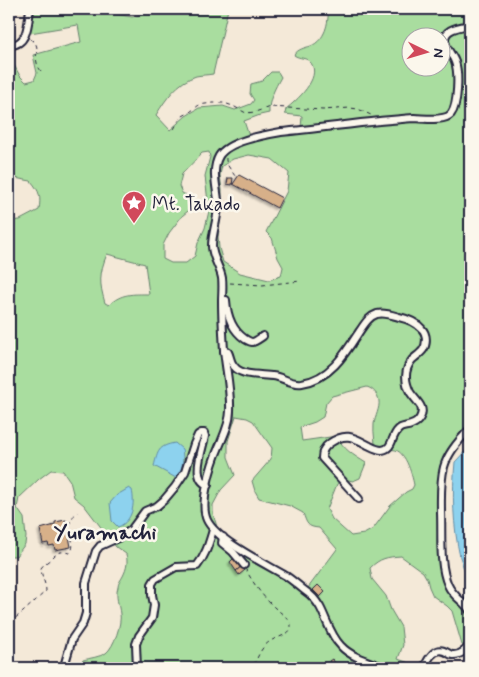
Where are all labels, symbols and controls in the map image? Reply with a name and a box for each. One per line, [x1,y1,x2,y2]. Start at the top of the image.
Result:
north arrow [402,28,452,78]
text: N [429,48,447,58]
place icon: Mt. Takado [121,190,147,224]
place label: Mt. Takado [152,192,240,217]
district label: Yuramachi [54,519,157,547]

